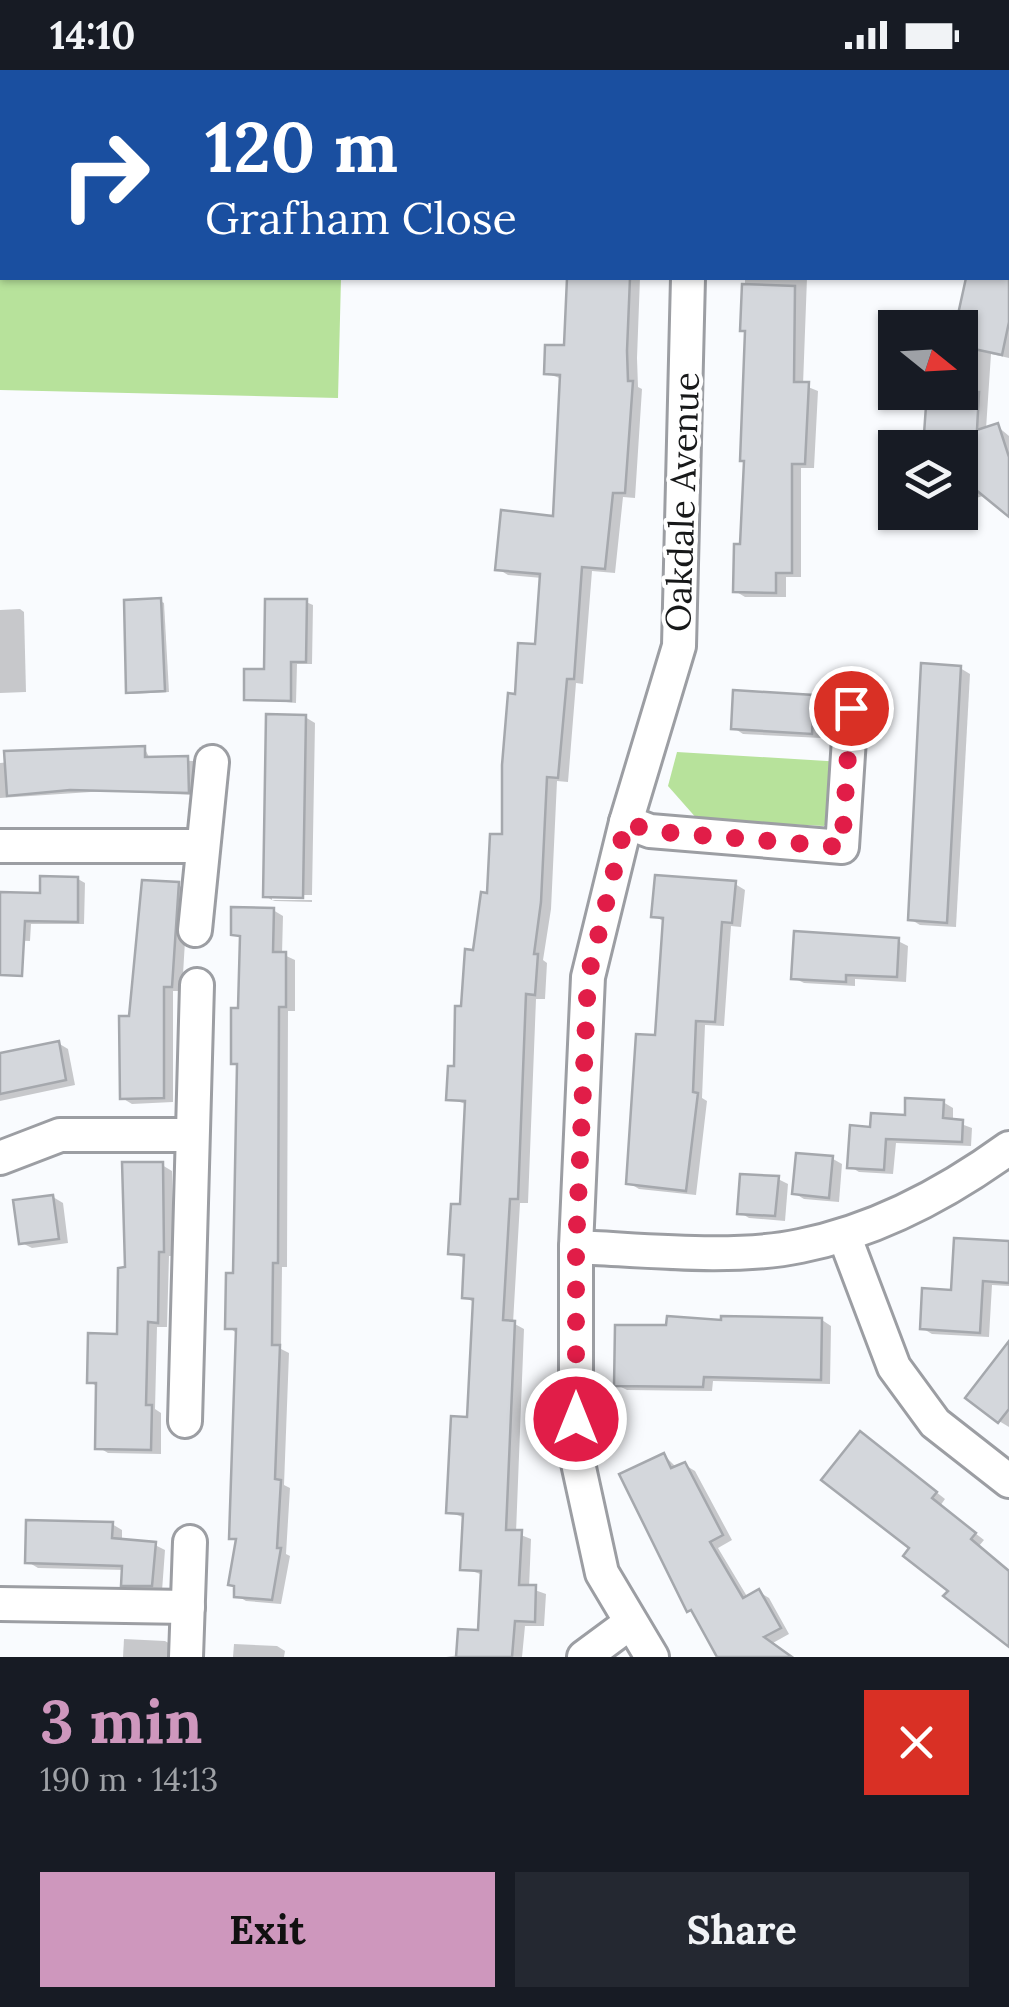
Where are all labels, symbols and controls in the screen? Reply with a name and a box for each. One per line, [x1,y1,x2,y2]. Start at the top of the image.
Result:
text: 14:10 [50,11,135,59]
text: 120 m [205,102,398,191]
icon: right [40,110,170,240]
text: Grafham Close [205,189,517,246]
north arrow [878,310,978,410]
map controls [878,310,978,530]
street label: Oakdale Avenue [655,371,709,633]
button: layers [878,430,978,530]
pin [809,666,894,751]
icon: arrive [824,681,879,736]
position arrow [524,1367,628,1471]
text: 3 min [40,1683,202,1759]
button: close [864,1690,969,1795]
text: 190 m · 14:13 [40,1759,218,1800]
button: Exit [40,1872,495,1987]
button: Share [515,1872,969,1987]

